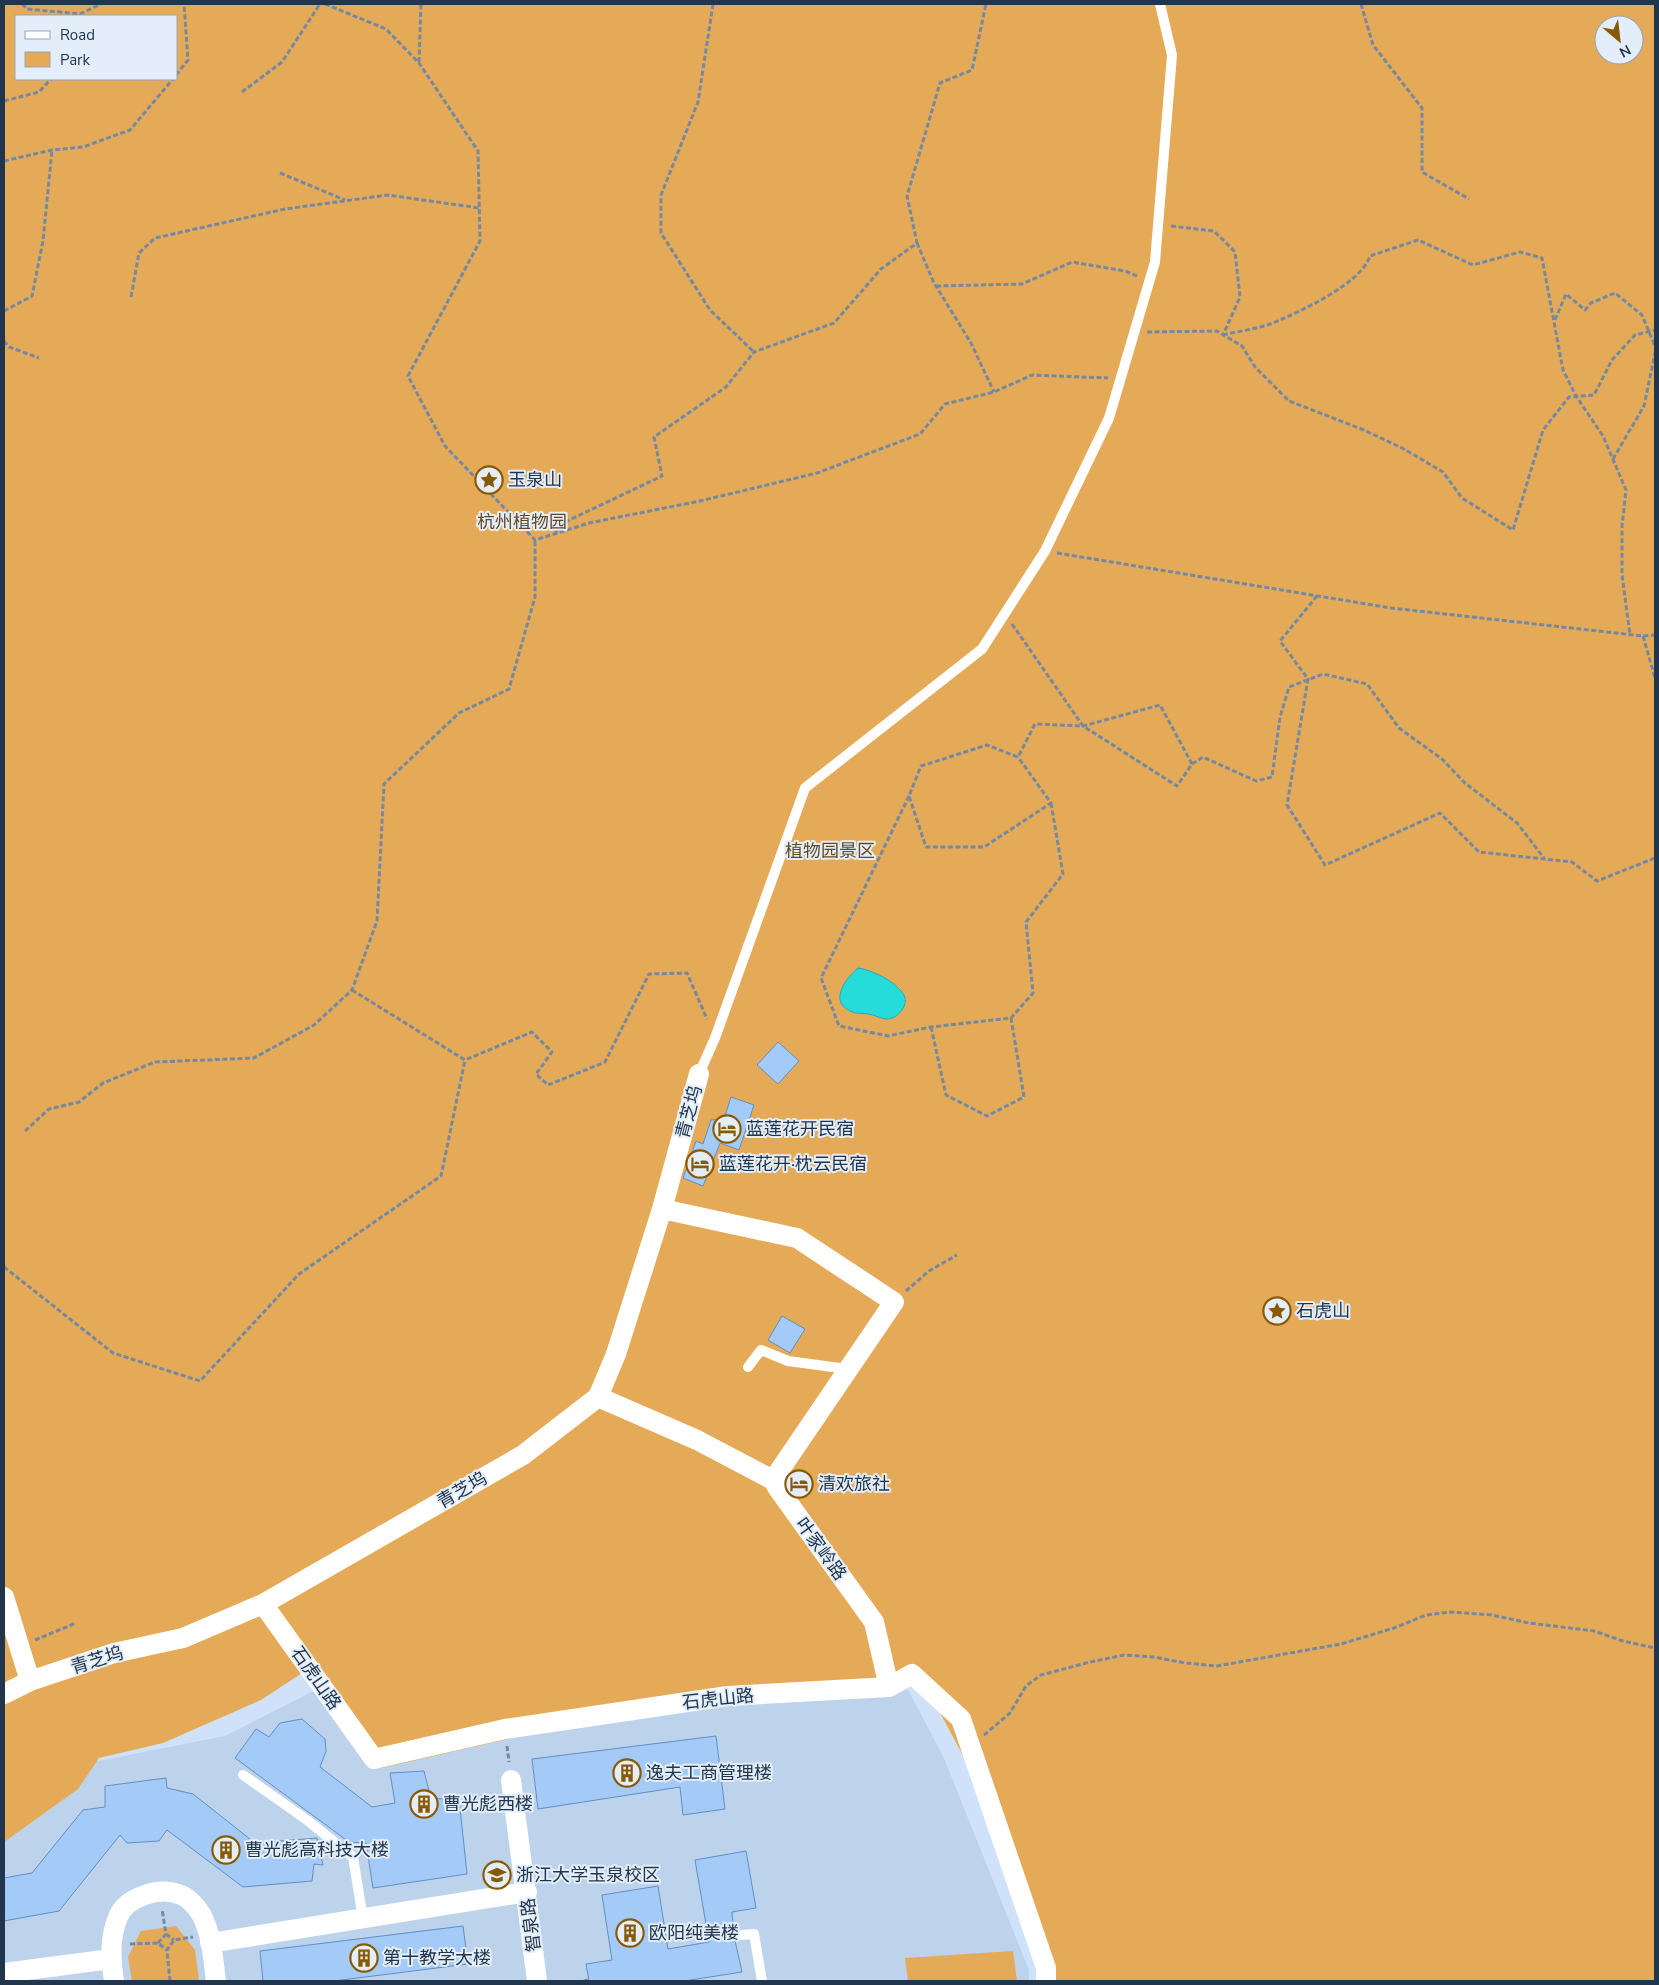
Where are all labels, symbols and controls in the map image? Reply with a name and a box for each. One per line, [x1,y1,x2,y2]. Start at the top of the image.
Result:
legend [15,15,178,80]
north arrow [1594,15,1644,65]
text: Road [60,25,95,45]
text: N [1616,40,1634,62]
text: Park [60,50,90,70]
place icon: 玉泉山 [474,465,504,495]
place label: 玉泉山 [508,468,562,492]
park label: 杭州植物园 [477,510,567,534]
park label: 植物园景区 [785,839,875,863]
street label: 青芝坞 [670,1083,708,1141]
hotel icon: 蓝莲花开民宿 [712,1114,742,1144]
place label: 蓝莲花开民宿 [746,1117,854,1141]
hotel icon: 蓝莲花开·枕云民宿 [685,1149,715,1179]
place label: 蓝莲花开·枕云民宿 [719,1152,867,1176]
place icon: 石虎山 [1262,1296,1292,1326]
place label: 石虎山 [1296,1299,1350,1323]
street label: 青芝坞 [433,1466,491,1514]
hotel icon: 清欢旅社 [784,1469,814,1499]
place label: 清欢旅社 [818,1472,890,1496]
street label: 叶家岭路 [790,1513,852,1585]
street label: 青芝坞 [68,1641,126,1679]
street label: 石虎山路 [286,1642,346,1714]
street label: 石虎山路 [681,1683,755,1715]
building icon: 逸夫工商管理楼 [612,1758,642,1788]
place label: 逸夫工商管理楼 [646,1761,772,1785]
building icon: 曹光彪西楼 [409,1789,439,1819]
place label: 曹光彪西楼 [443,1792,533,1816]
building icon: 曹光彪高科技大楼 [211,1835,241,1865]
place label: 曹光彪高科技大楼 [245,1838,389,1862]
school or university icon: 浙江大学玉泉校区 [482,1860,512,1890]
place label: 浙江大学玉泉校区 [516,1863,660,1887]
street label: 智泉路 [516,1897,546,1953]
building icon: 欧阳纯美楼 [615,1918,645,1948]
place label: 欧阳纯美楼 [649,1921,739,1945]
building icon: 第十教学大楼 [349,1943,379,1973]
place label: 第十教学大楼 [383,1946,491,1970]

